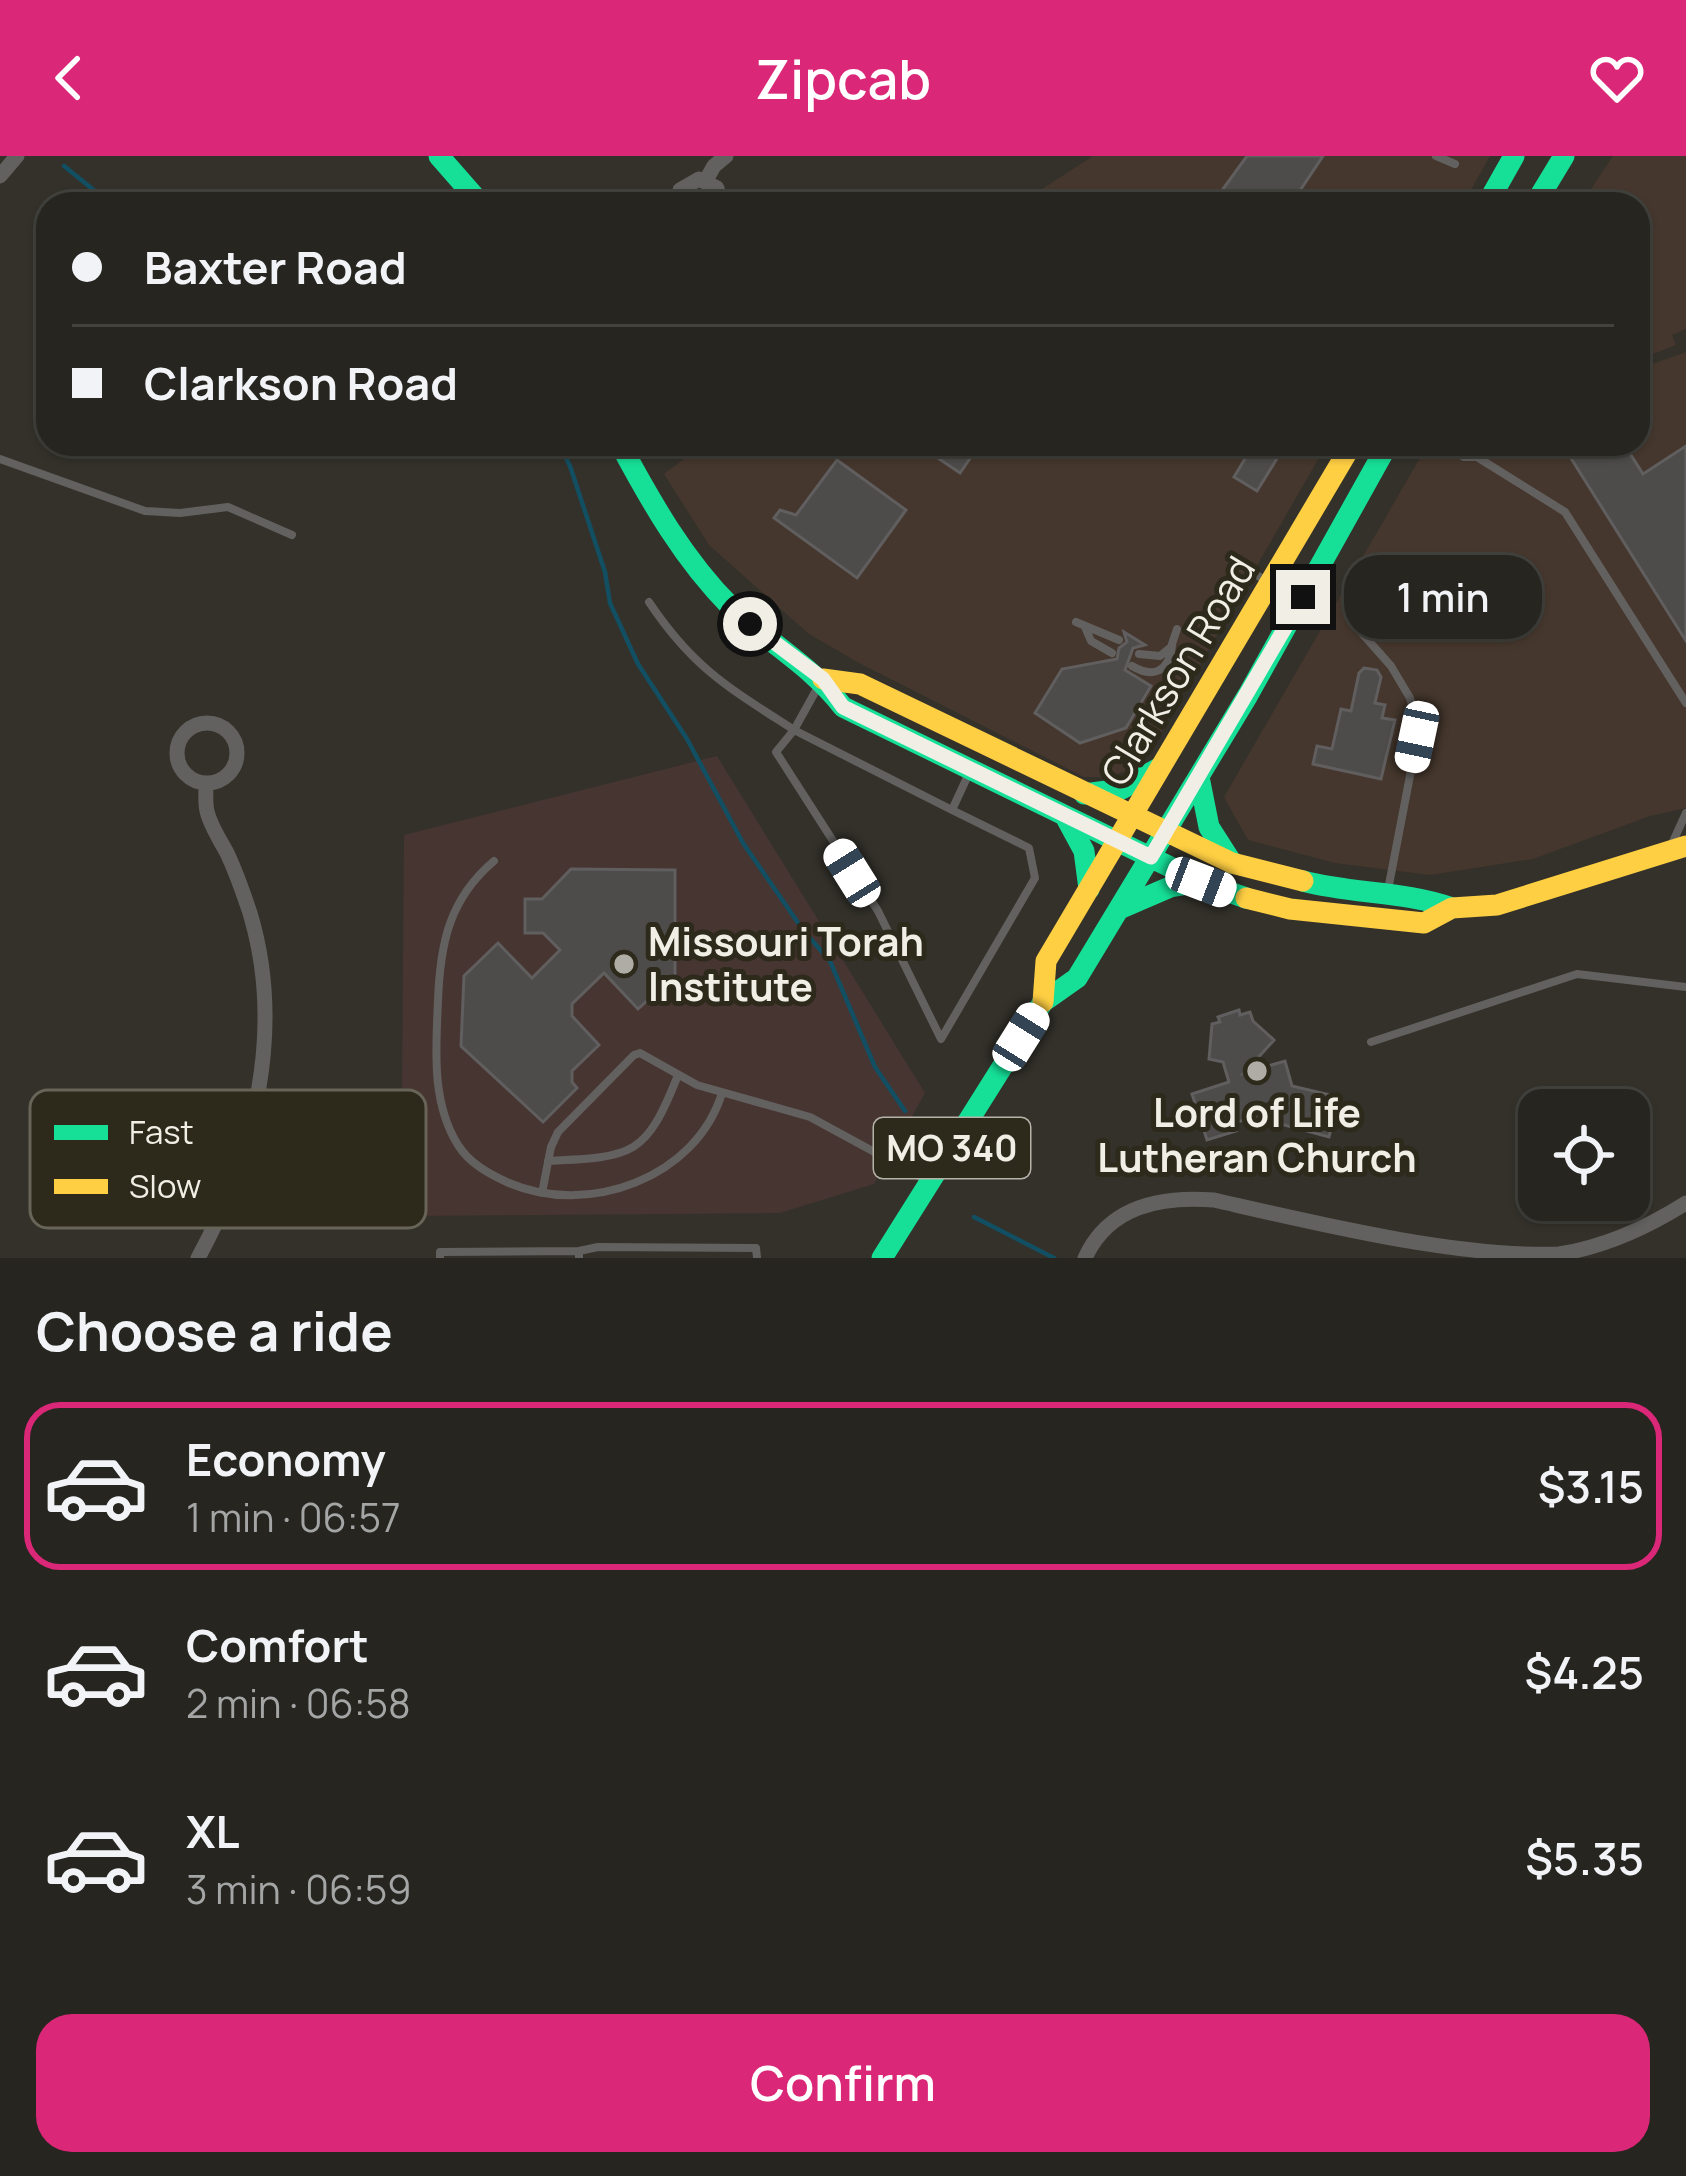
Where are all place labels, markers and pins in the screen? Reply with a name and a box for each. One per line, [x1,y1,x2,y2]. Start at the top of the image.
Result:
place label: Missouri Torah Institute [648,914,924,1013]
marker: Missouri Torah Institute [611,951,637,977]
marker: Lord of Life Lutheran Church [1244,1058,1270,1084]
place label: Lord of Life Lutheran Church [1097,1085,1417,1184]

